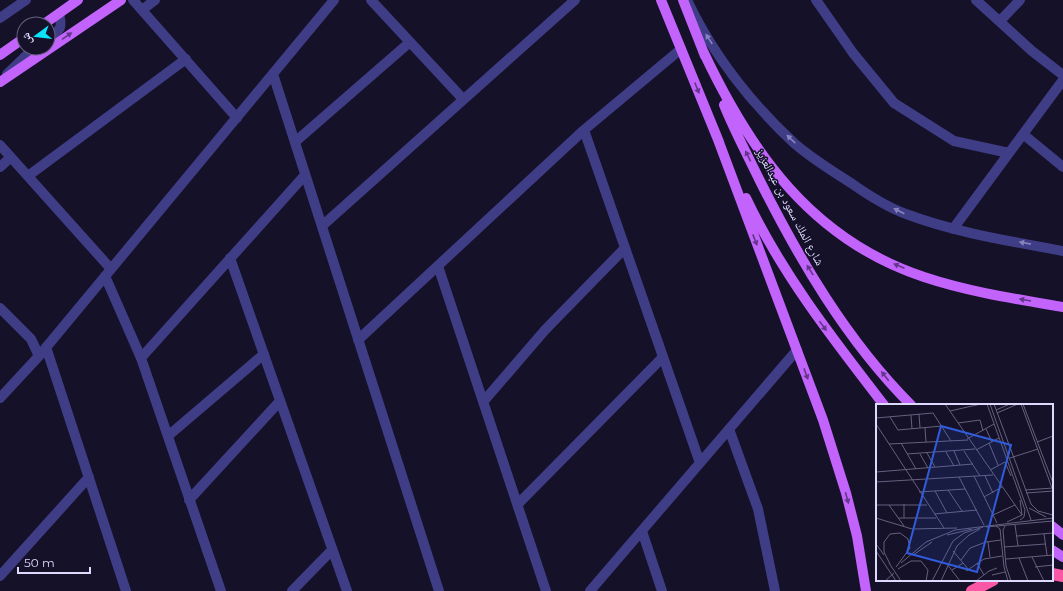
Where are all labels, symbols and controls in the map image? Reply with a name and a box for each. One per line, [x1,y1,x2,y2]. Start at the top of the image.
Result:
north arrow [16,16,56,56]
text: ش [18,31,36,46]
one-way arrow [62,32,72,40]
one-way arrow [705,34,713,44]
one-way arrow [694,82,700,94]
one-way arrow [786,135,796,144]
street label: شارع الملك سعود بن عبدالعزيز [752,145,828,269]
one-way arrow [745,150,751,162]
one-way arrow [894,207,905,214]
one-way arrow [753,234,759,246]
one-way arrow [1019,240,1031,246]
one-way arrow [893,263,905,269]
one-way arrow [806,265,813,276]
one-way arrow [1018,297,1031,303]
one-way arrow [819,320,827,331]
one-way arrow [803,369,809,381]
one-way arrow [880,371,889,382]
inset map [876,404,1053,581]
one-way arrow [845,491,851,504]
scale bar [18,549,90,575]
text: 50 m [24,555,55,570]

